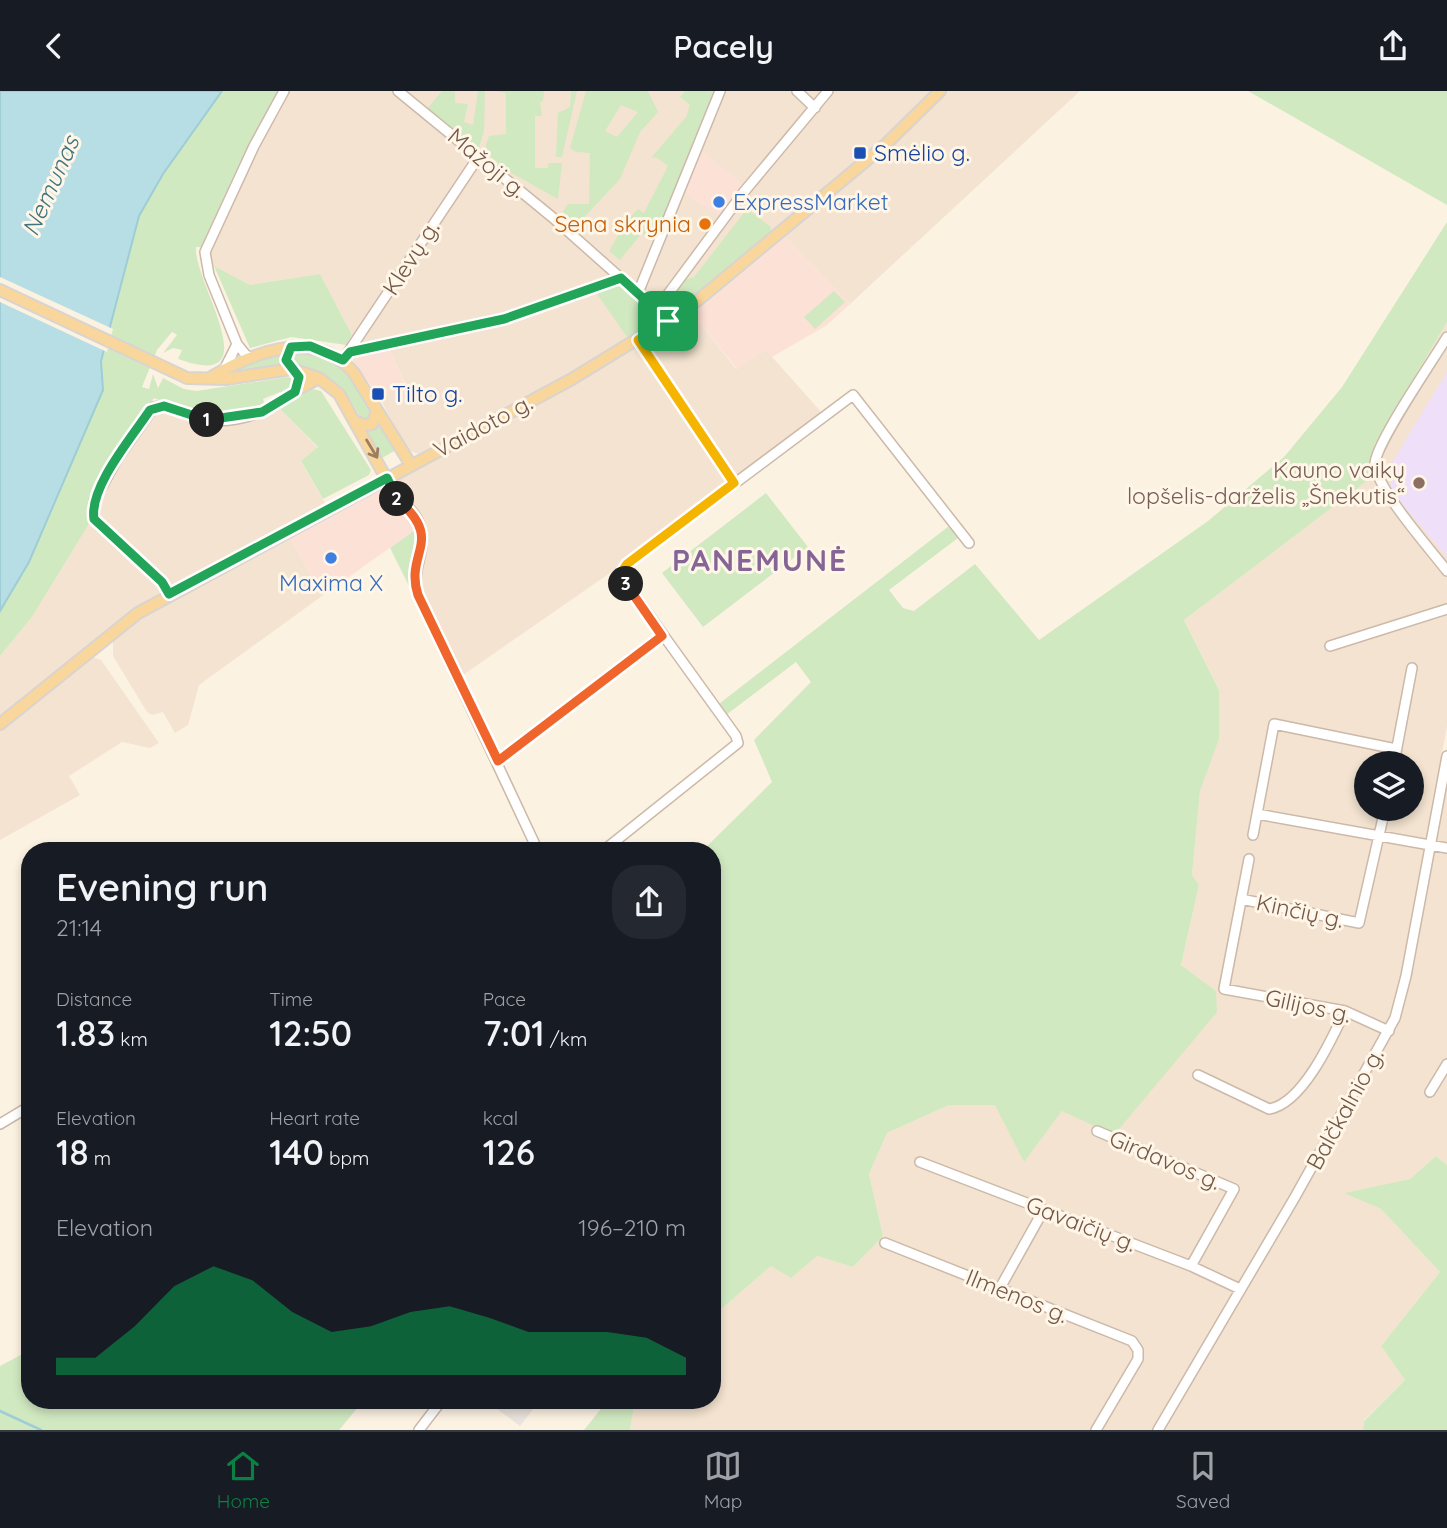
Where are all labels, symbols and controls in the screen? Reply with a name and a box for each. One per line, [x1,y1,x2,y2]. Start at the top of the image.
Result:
text: Pacely [673,26,774,66]
icon: back [35,27,73,65]
icon: share [1374,27,1412,65]
street label: Mažoji g. [442,121,533,204]
water label: Nemunas [15,129,86,240]
place label: Smėlio g. [874,138,970,167]
marker: Smėlio g. [852,145,868,161]
place label: ExpressMarket [733,187,889,216]
marker: ExpressMarket [711,194,727,210]
place label: Sena skrynia [554,209,691,238]
street label: Klevų g. [376,215,445,301]
marker: Sena skrynia [697,216,713,232]
pin [638,291,698,351]
icon: arrive [649,302,687,340]
place label: Tilto g. [392,379,462,408]
marker: Tilto g. [370,386,386,402]
street label: Vaidoto g. [428,387,537,464]
pin: 1 [190,403,224,437]
text: 1 [203,407,210,431]
one-way arrow [365,439,379,459]
place label: Kauno vaikų lopšelis-darželis „Šnekutis“ [1127,455,1405,510]
marker: Kauno vaikų lopšelis-darželis „Šnekutis“ [1411,475,1427,491]
pin: 2 [380,481,414,517]
text: 2 [391,486,402,510]
district label: PANEMUNĖ [672,541,848,579]
marker: Maxima X [323,550,339,566]
pin: 3 [608,567,644,601]
place label: Maxima X [279,568,383,597]
text: 3 [620,571,631,595]
map controls [1354,751,1424,821]
button: layers [1354,751,1424,821]
text: Evening run [56,863,269,911]
button: share [612,865,686,939]
street label: Kinčių g. [1254,887,1346,934]
text: 21:14 [56,913,102,942]
street label: Gilijos g. [1263,982,1354,1029]
text: Distance [56,987,132,1011]
text: Time [269,987,313,1011]
text: Pace [483,987,526,1011]
text: 1.83 [56,1011,115,1055]
text: 12:50 [269,1011,352,1055]
text: 7:01 [483,1011,545,1055]
text: km [115,1027,148,1051]
text: /km [545,1027,587,1051]
street label: Balčkalnio g. [1299,1043,1390,1175]
text: Elevation [56,1106,136,1130]
text: Heart rate [269,1106,360,1130]
text: kcal [483,1106,518,1130]
street label: Girdavos g. [1105,1123,1225,1196]
text: 18 [56,1130,88,1174]
text: 140 [269,1130,324,1174]
text: 126 [483,1130,535,1174]
text: m [88,1146,111,1170]
text: bpm [324,1146,369,1170]
street label: Gavaičių g. [1022,1189,1140,1258]
text: Elevation [56,1213,153,1242]
text: 196–210 m [578,1213,686,1242]
street label: Ilmenos g. [962,1262,1073,1329]
tab: Home [217,1447,270,1513]
tab: Map [704,1447,742,1513]
tab: Saved [1176,1447,1230,1513]

